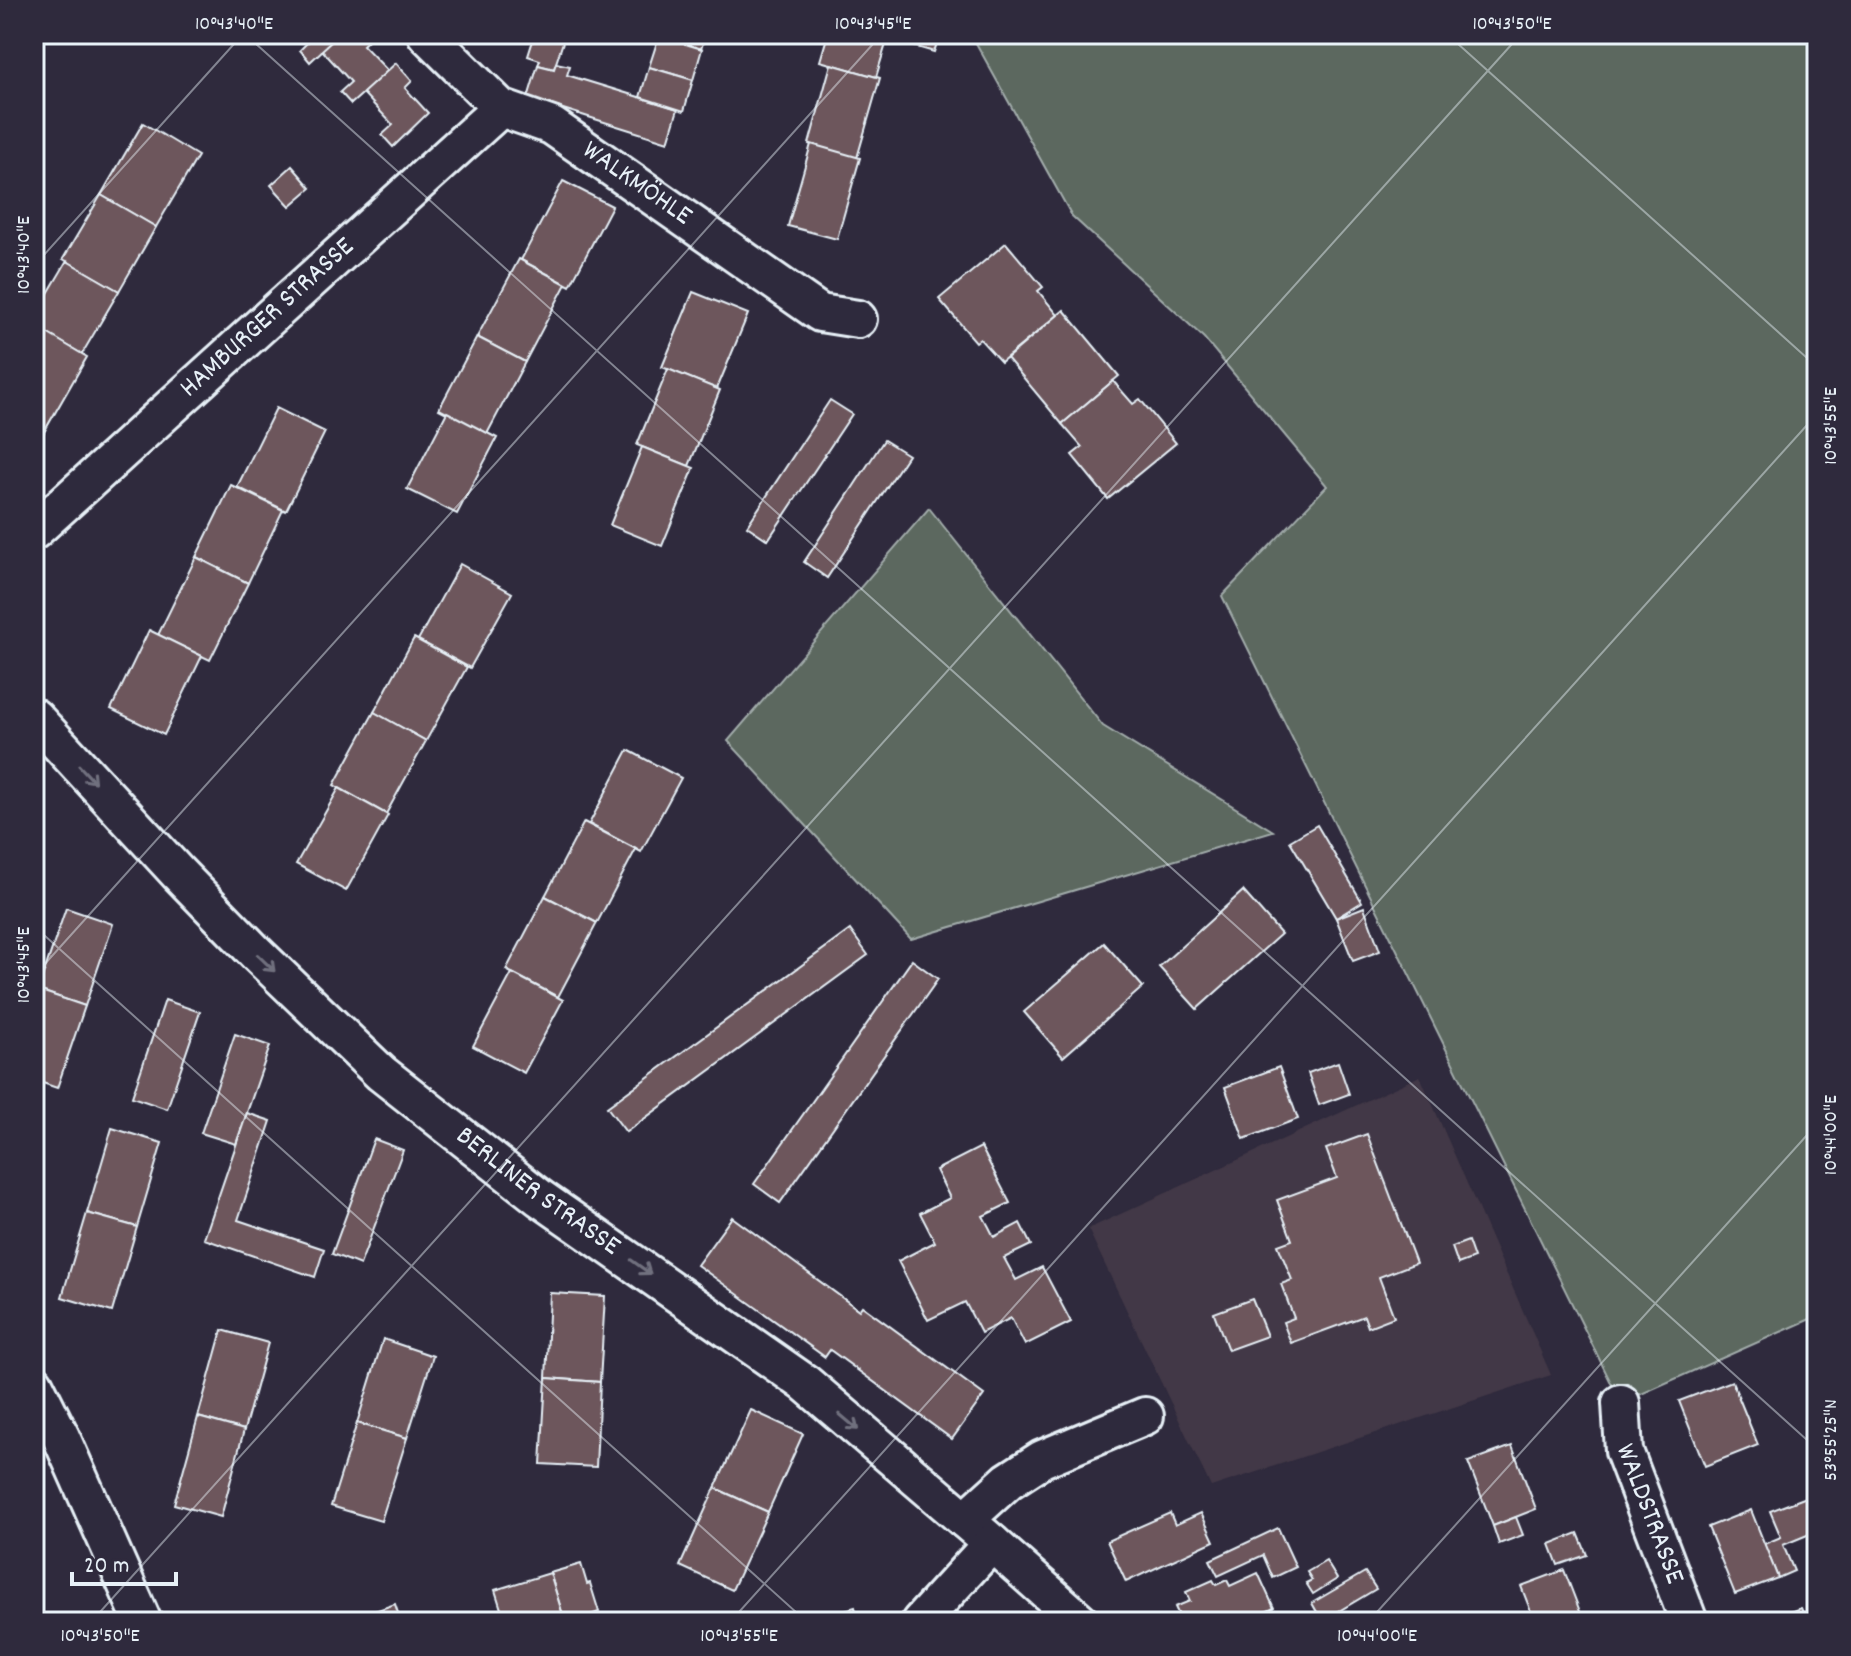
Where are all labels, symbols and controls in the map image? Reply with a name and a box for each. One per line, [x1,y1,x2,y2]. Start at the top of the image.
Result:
text: 10°43'40"E [195,11,273,39]
text: 10°43'45"E [835,11,911,39]
text: 10°43'50"E [1472,11,1552,39]
street label: WALKMÖHLE [573,132,699,237]
text: 10°43'40"E [11,216,39,294]
street label: HAMBURGER STRASSE [172,229,365,409]
text: 10°43'55"E [1818,387,1846,465]
one-way arrow [77,764,95,784]
text: 10°43'45"E [11,927,39,1003]
one-way arrow [256,953,276,972]
text: 10°44'00"E [1818,1095,1846,1175]
street label: BERLINER STRASSE [446,1118,628,1268]
one-way arrow [629,1259,651,1275]
text: 53°55'25"N [1818,1399,1846,1481]
one-way arrow [839,1413,859,1431]
street label: WALDSTRASSE [1603,1439,1693,1591]
scale bar [72,1536,176,1586]
text: 20 m [84,1550,130,1584]
text: 10°43'50"E [60,1623,140,1651]
text: 10°43'55"E [700,1623,778,1651]
text: 10°44'00"E [1337,1623,1417,1651]

